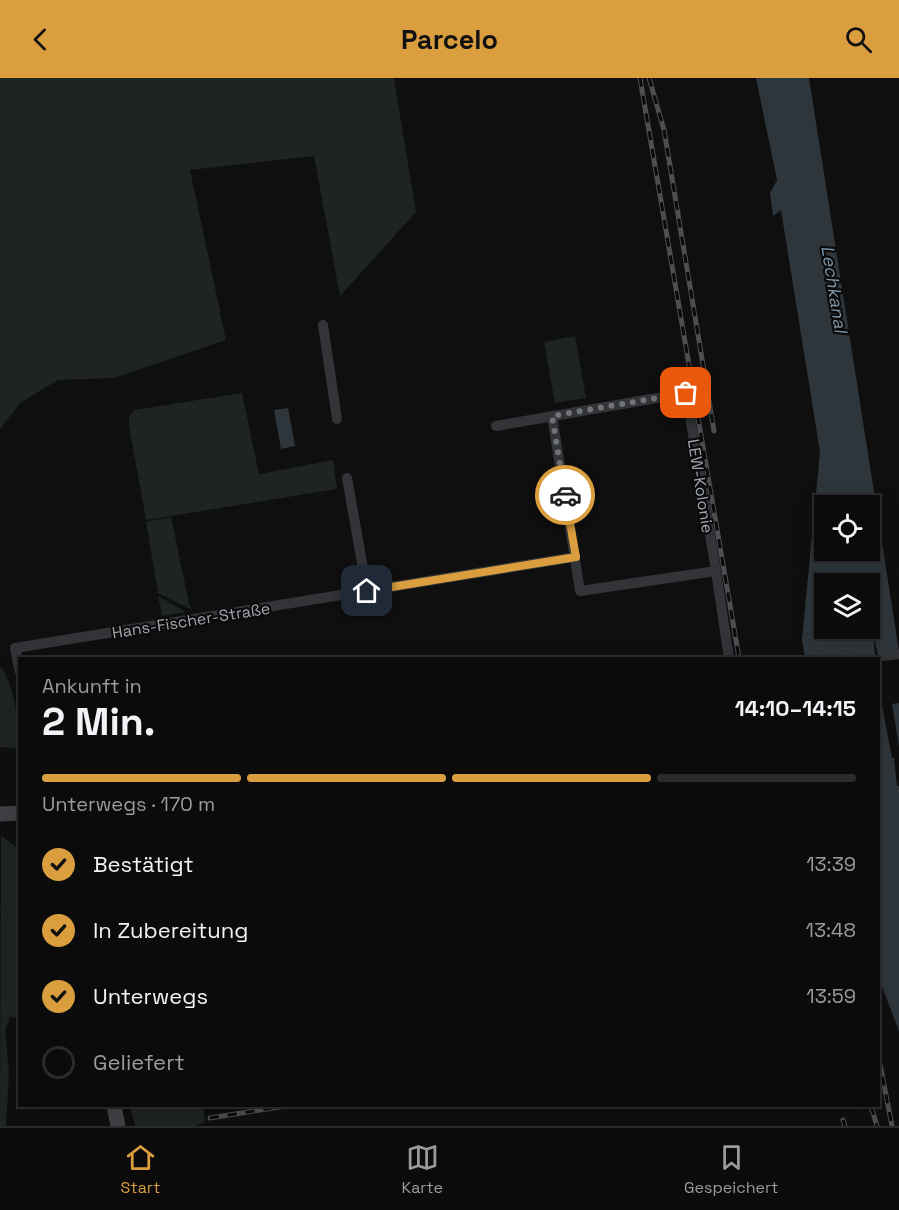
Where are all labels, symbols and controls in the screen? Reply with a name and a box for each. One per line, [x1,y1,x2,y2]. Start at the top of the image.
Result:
text: Parcelo [401,22,498,57]
icon: back [24,23,57,56]
icon: search [842,23,875,56]
water label: Lechkanal [816,244,853,337]
pin [660,367,711,418]
icon: bag [669,376,702,409]
street label: LEW-Kolonie [683,437,718,535]
courier [535,465,595,525]
icon: car [549,479,582,512]
map controls [814,495,880,639]
button: locate [814,495,880,561]
pin [341,565,392,616]
button: layers [814,573,880,639]
icon: home [350,574,383,607]
street label: Hans-Fischer-Straße [111,598,272,643]
text: Ankunft in [42,673,142,699]
text: 14:10–14:15 [735,694,856,722]
text: 2 Min. [42,697,156,746]
text: Unterwegs · 170 m [42,791,215,817]
icon: check [42,848,75,881]
text: Bestätigt [93,850,194,878]
text: 13:39 [806,851,856,877]
icon: check [42,914,75,947]
text: In Zubereitung [93,916,248,944]
text: 13:48 [806,917,856,943]
icon: check [42,980,75,1013]
text: Unterwegs [93,982,208,1010]
text: 13:59 [806,983,856,1009]
text: Geliefert [93,1048,185,1076]
tab: Start [121,1141,160,1198]
tab: Karte [401,1141,443,1198]
tab: Gespeichert [684,1141,778,1198]

